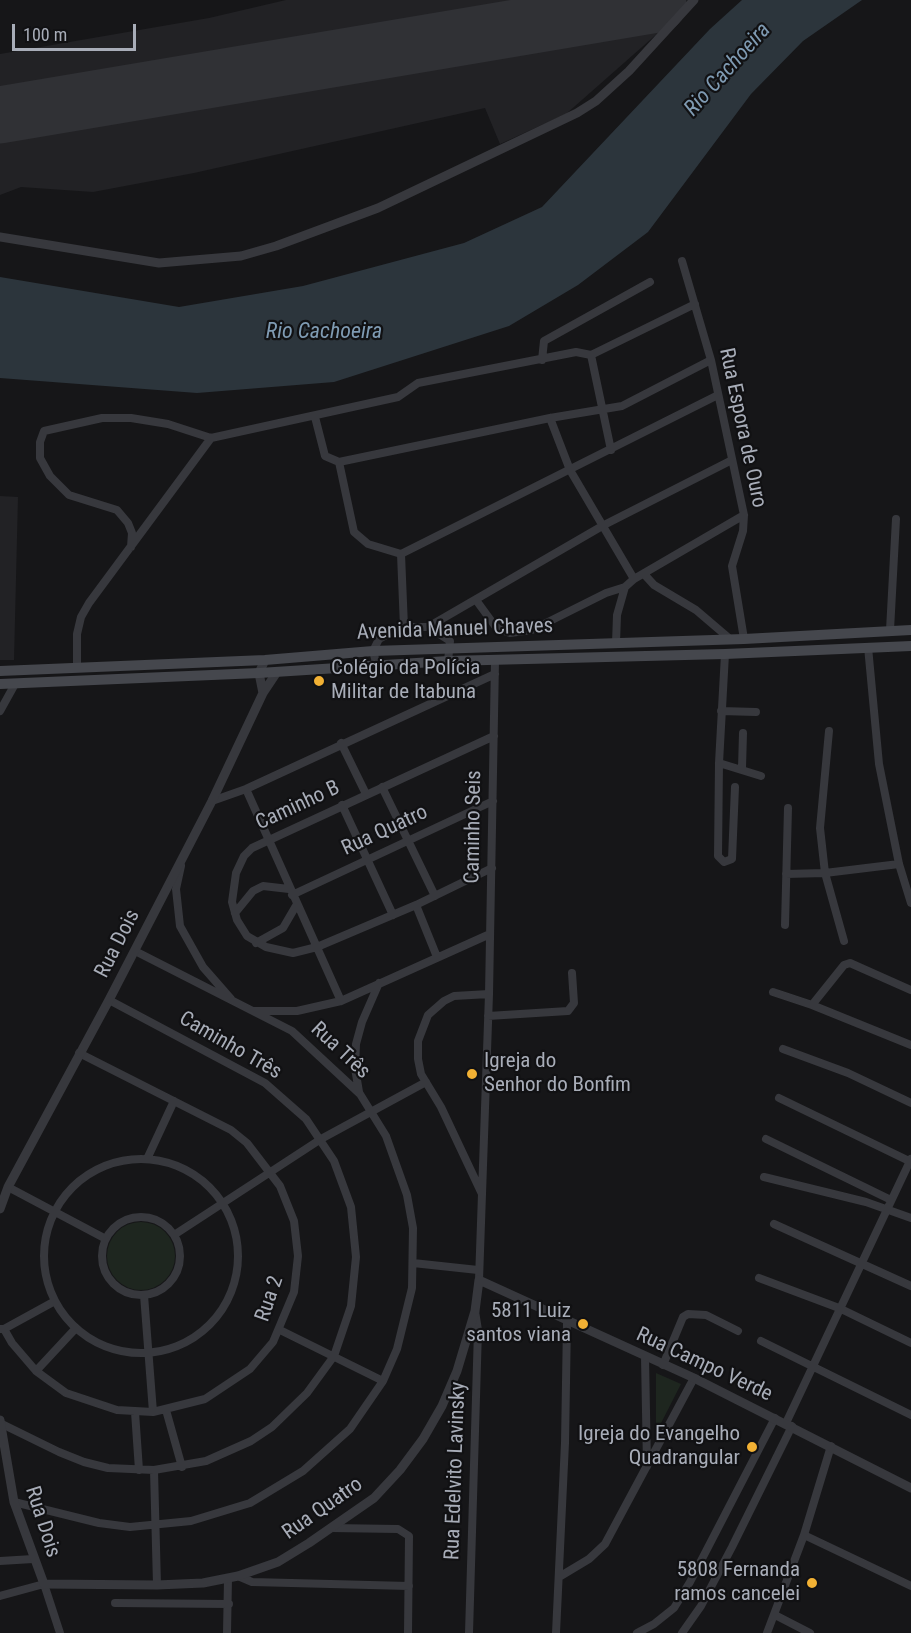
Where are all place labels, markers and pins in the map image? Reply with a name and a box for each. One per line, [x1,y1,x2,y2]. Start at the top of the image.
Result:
place label: Colégio da Polícia Militar de Itabuna [331,656,480,706]
marker: Colégio da Polícia Militar de Itabuna [312,674,326,688]
place label: Igreja do Senhor do Bonfim [484,1049,631,1099]
marker: Igreja do Senhor do Bonfim [465,1067,479,1081]
place label: 5811 Luiz santos viana [466,1299,571,1349]
marker: 5811 Luiz santos viana [576,1317,590,1331]
place label: Igreja do Evangelho Quadrangular [578,1422,740,1472]
marker: Igreja do Evangelho Quadrangular [745,1440,759,1454]
place label: 5808 Fernanda ramos cancelei [674,1558,800,1608]
marker: 5808 Fernanda ramos cancelei [805,1576,819,1590]

